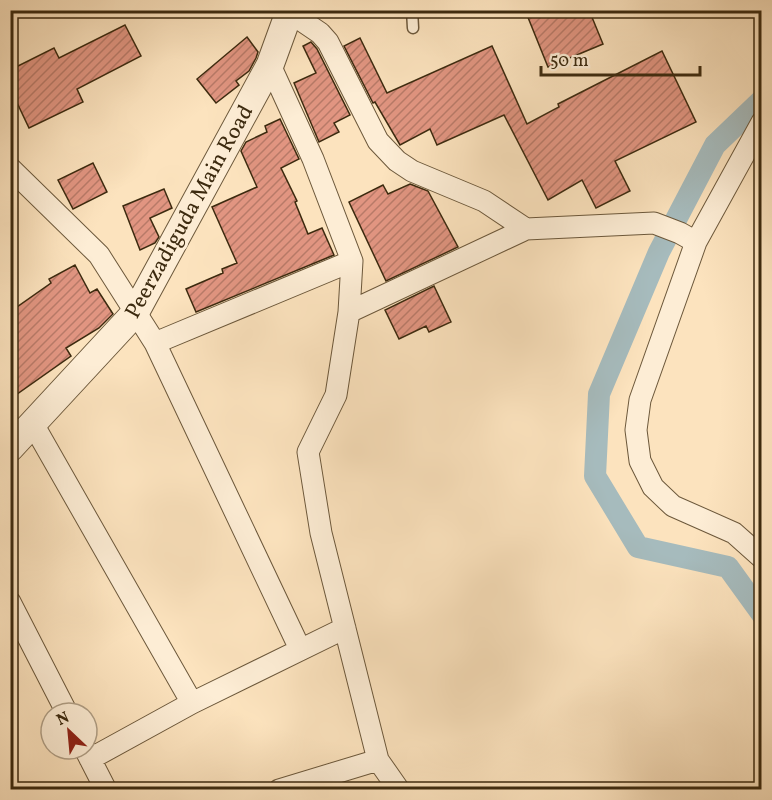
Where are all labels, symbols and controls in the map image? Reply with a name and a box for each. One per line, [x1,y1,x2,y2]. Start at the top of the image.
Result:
scale bar [541,39,700,77]
text: 50 m [550,49,589,74]
street label: Peerzadiguda Main Road [118,100,262,325]
north arrow [39,701,99,761]
text: N [53,707,74,732]

